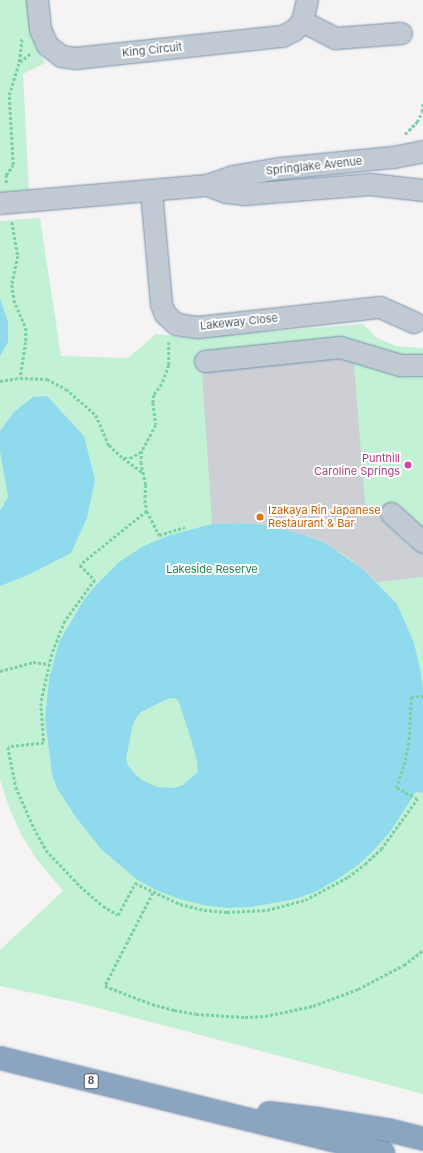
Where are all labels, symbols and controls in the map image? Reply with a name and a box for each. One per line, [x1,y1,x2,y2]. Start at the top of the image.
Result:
street label: King Circuit [121,40,183,60]
street label: Springlake Avenue [265,154,363,178]
street label: Lakeway Close [199,311,279,333]
place label: Punthill Caroline Springs [314,452,400,478]
marker: Punthill Caroline Springs [403,460,413,470]
place label: Izakaya Rin Japanese Restaurant & Bar [268,504,381,530]
marker: Izakaya Rin Japanese Restaurant & Bar [255,512,265,522]
park label: Lakeside Reserve [166,562,258,576]
road number: 8 [83,1073,99,1089]

